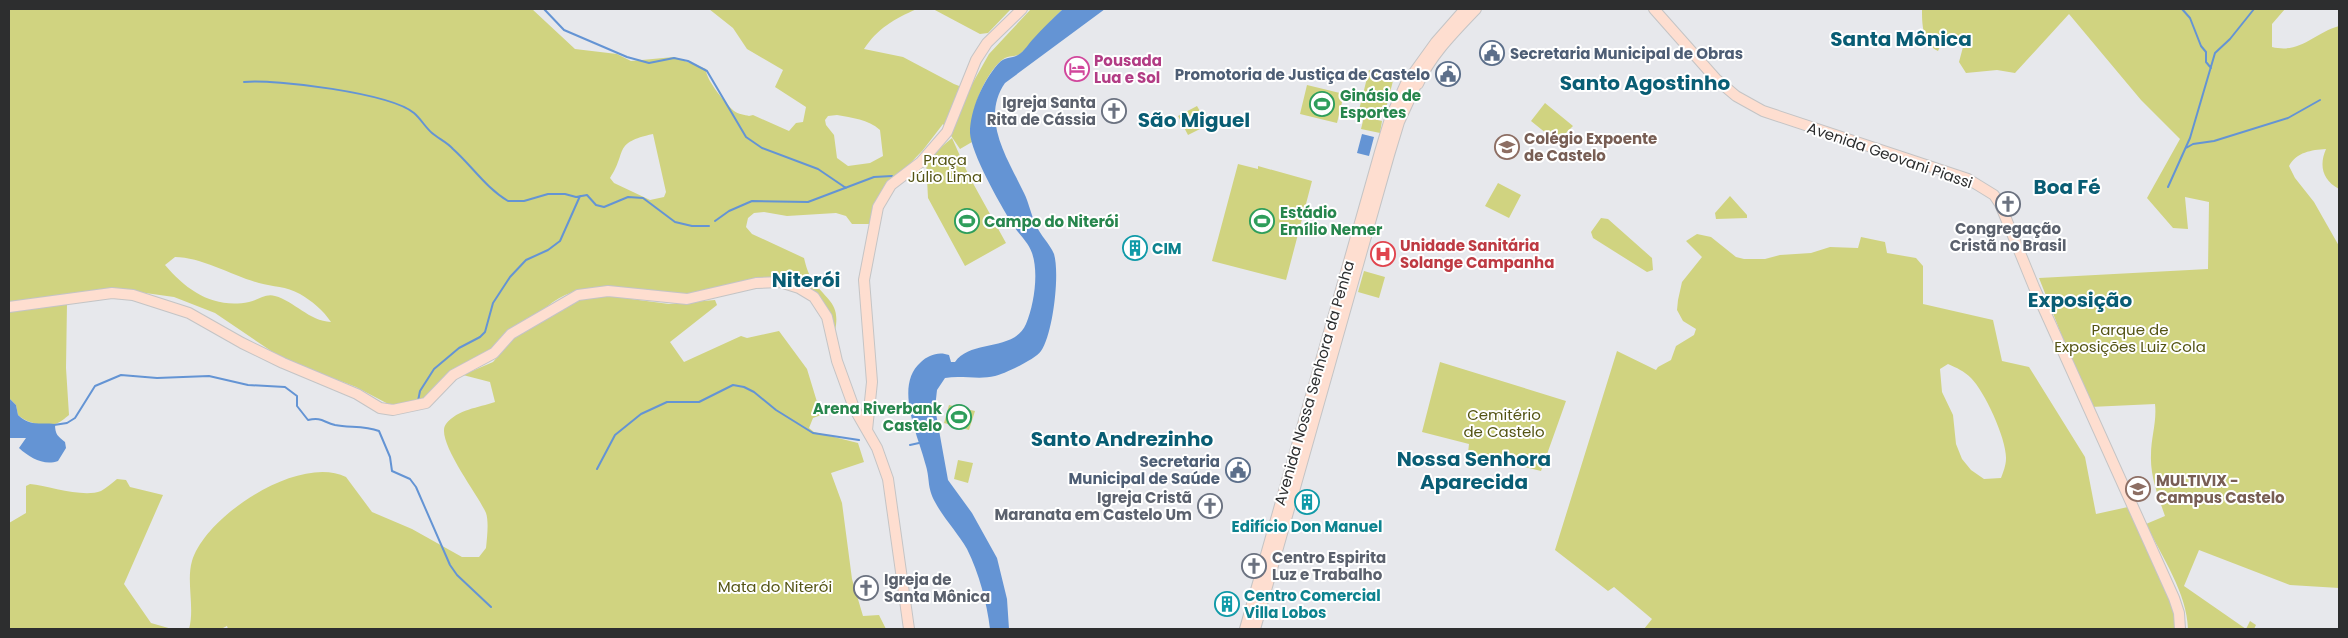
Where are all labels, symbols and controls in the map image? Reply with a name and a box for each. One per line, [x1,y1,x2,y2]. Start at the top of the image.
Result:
district label: Santa Mônica [1830,25,1972,53]
public building icon: Secretaria Municipal de Obras [1479,40,1505,66]
place label: Secretaria Municipal de Obras [1510,43,1743,64]
place label: Pousada Lua e Sol [1094,50,1162,88]
hotel icon: Pousada Lua e Sol [1064,56,1090,82]
public building icon: Promotoria de Justiça de Castelo [1435,61,1461,87]
place label: Promotoria de Justiça de Castelo [1175,64,1430,85]
district label: Santo Agostinho [1560,69,1730,97]
place label: Ginásio de Esportes [1340,85,1421,123]
sports icon: Ginásio de Esportes [1309,91,1335,117]
place label: Igreja Santa Rita de Cássia [987,92,1096,130]
church icon: Igreja Santa Rita de Cássia [1101,98,1127,124]
district label: São Miguel [1138,106,1250,134]
street label: Avenida Geovani Piassi [1804,117,1976,193]
place label: Colégio Expoente de Castelo [1524,128,1657,166]
school or university icon: Colégio Expoente de Castelo [1494,134,1520,160]
park label: Praça Júlio Lima [908,149,982,187]
district label: Boa Fé [2034,173,2101,201]
church icon: Congregação Cristã no Brasil [1995,191,2021,217]
place label: Estádio Emílio Nemer [1280,202,1383,240]
sports icon: Campo do Niterói [954,208,980,234]
sports icon: Estádio Emílio Nemer [1249,208,1275,234]
place label: Campo do Niterói [984,211,1119,232]
place label: Congregação Cristã no Brasil [1950,218,2066,256]
building icon: CIM [1122,235,1148,261]
place label: Unidade Sanitária Solange Campanha [1400,235,1554,273]
place label: CIM [1152,238,1182,259]
hospital icon: Unidade Sanitária Solange Campanha [1370,241,1396,267]
street label: Avenida Nossa Senhora da Penha [1269,258,1359,508]
district label: Niterói [772,266,840,294]
district label: Exposição [2028,286,2132,314]
park label: Parque de Exposições Luiz Cola [2054,319,2206,357]
place label: Arena Riverbank Castelo [813,398,943,436]
sports icon: Arena Riverbank Castelo [946,404,972,430]
park label: Cemitério de Castelo [1463,404,1545,442]
district label: Santo Andrezinho [1031,425,1214,453]
district label: Nossa Senhora Aparecida [1397,445,1551,496]
place label: Secretaria Municipal de Saúde [1069,451,1220,489]
public building icon: Secretaria Municipal de Saúde [1225,457,1251,483]
place label: MULTIVIX - Campus Castelo [2156,470,2285,508]
school or university icon: MULTIVIX - Campus Castelo [2125,476,2151,502]
place label: Igreja Cristã Maranata em Castelo Um [994,487,1192,525]
building icon: Edifício Don Manuel [1294,489,1320,515]
church icon: Igreja Cristã Maranata em Castelo Um [1197,493,1223,519]
place label: Edifício Don Manuel [1232,516,1382,537]
place label: Centro Espirita Luz e Trabalho [1272,547,1386,585]
church icon: Centro Espirita Luz e Trabalho [1241,553,1267,579]
place label: Igreja de Santa Mônica [884,569,990,607]
church icon: Igreja de Santa Mônica [853,575,879,601]
park label: Mata do Niterói [718,576,832,597]
place label: Centro Comercial Villa Lobos [1244,585,1381,623]
building icon: Centro Comercial Villa Lobos [1214,591,1240,617]

